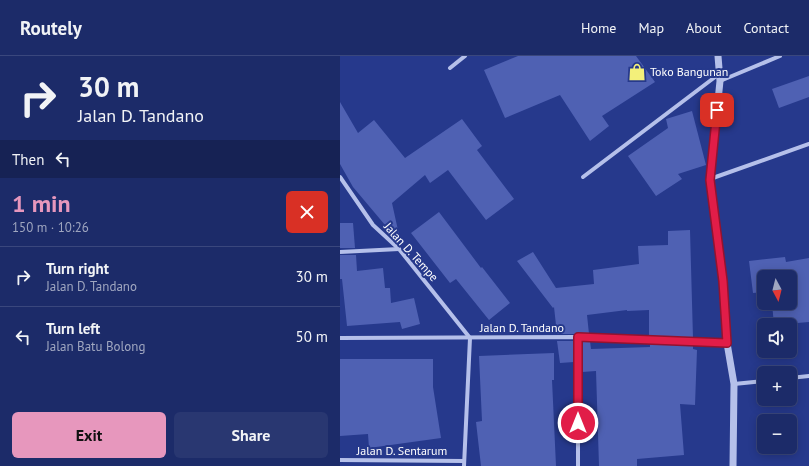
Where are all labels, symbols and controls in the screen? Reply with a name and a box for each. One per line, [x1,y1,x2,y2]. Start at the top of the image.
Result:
text: Routely [20,16,82,40]
text: Home [581,19,616,37]
text: Map [638,19,664,37]
text: About [686,19,722,37]
text: Contact [744,19,789,37]
shop icon: Toko Bangunan [627,62,647,82]
place label: Toko Bangunan [650,64,728,79]
text: 30 m [78,68,139,105]
icon: right [12,72,64,124]
pin [700,93,734,127]
icon: arrive [706,99,728,121]
text: Jalan D. Tandano [78,104,204,127]
icon: left [52,148,74,170]
text: Then [12,150,44,169]
text: 1 min [12,188,71,219]
button: close [286,191,328,233]
street label: Jalan D. Tempe [380,218,442,284]
text: 150 m · 10:26 [12,219,89,236]
text: Turn right [46,259,109,278]
icon: right [12,266,34,288]
text: 30 m [295,267,328,286]
north arrow [757,270,797,310]
map controls [757,270,797,454]
text: Jalan D. Tandano [46,278,137,295]
button: sound [757,318,797,358]
text: Turn left [46,319,100,338]
street label: Jalan D. Tandano [479,320,564,335]
icon: left [12,326,34,348]
text: 50 m [295,327,328,346]
text: Jalan Batu Bolong [46,338,145,355]
button: + [757,366,797,406]
position arrow [557,402,599,444]
button: Exit [12,412,166,458]
button: Share [174,412,328,458]
button: − [757,414,797,454]
street label: Jalan D. Sentarum [356,443,447,458]

